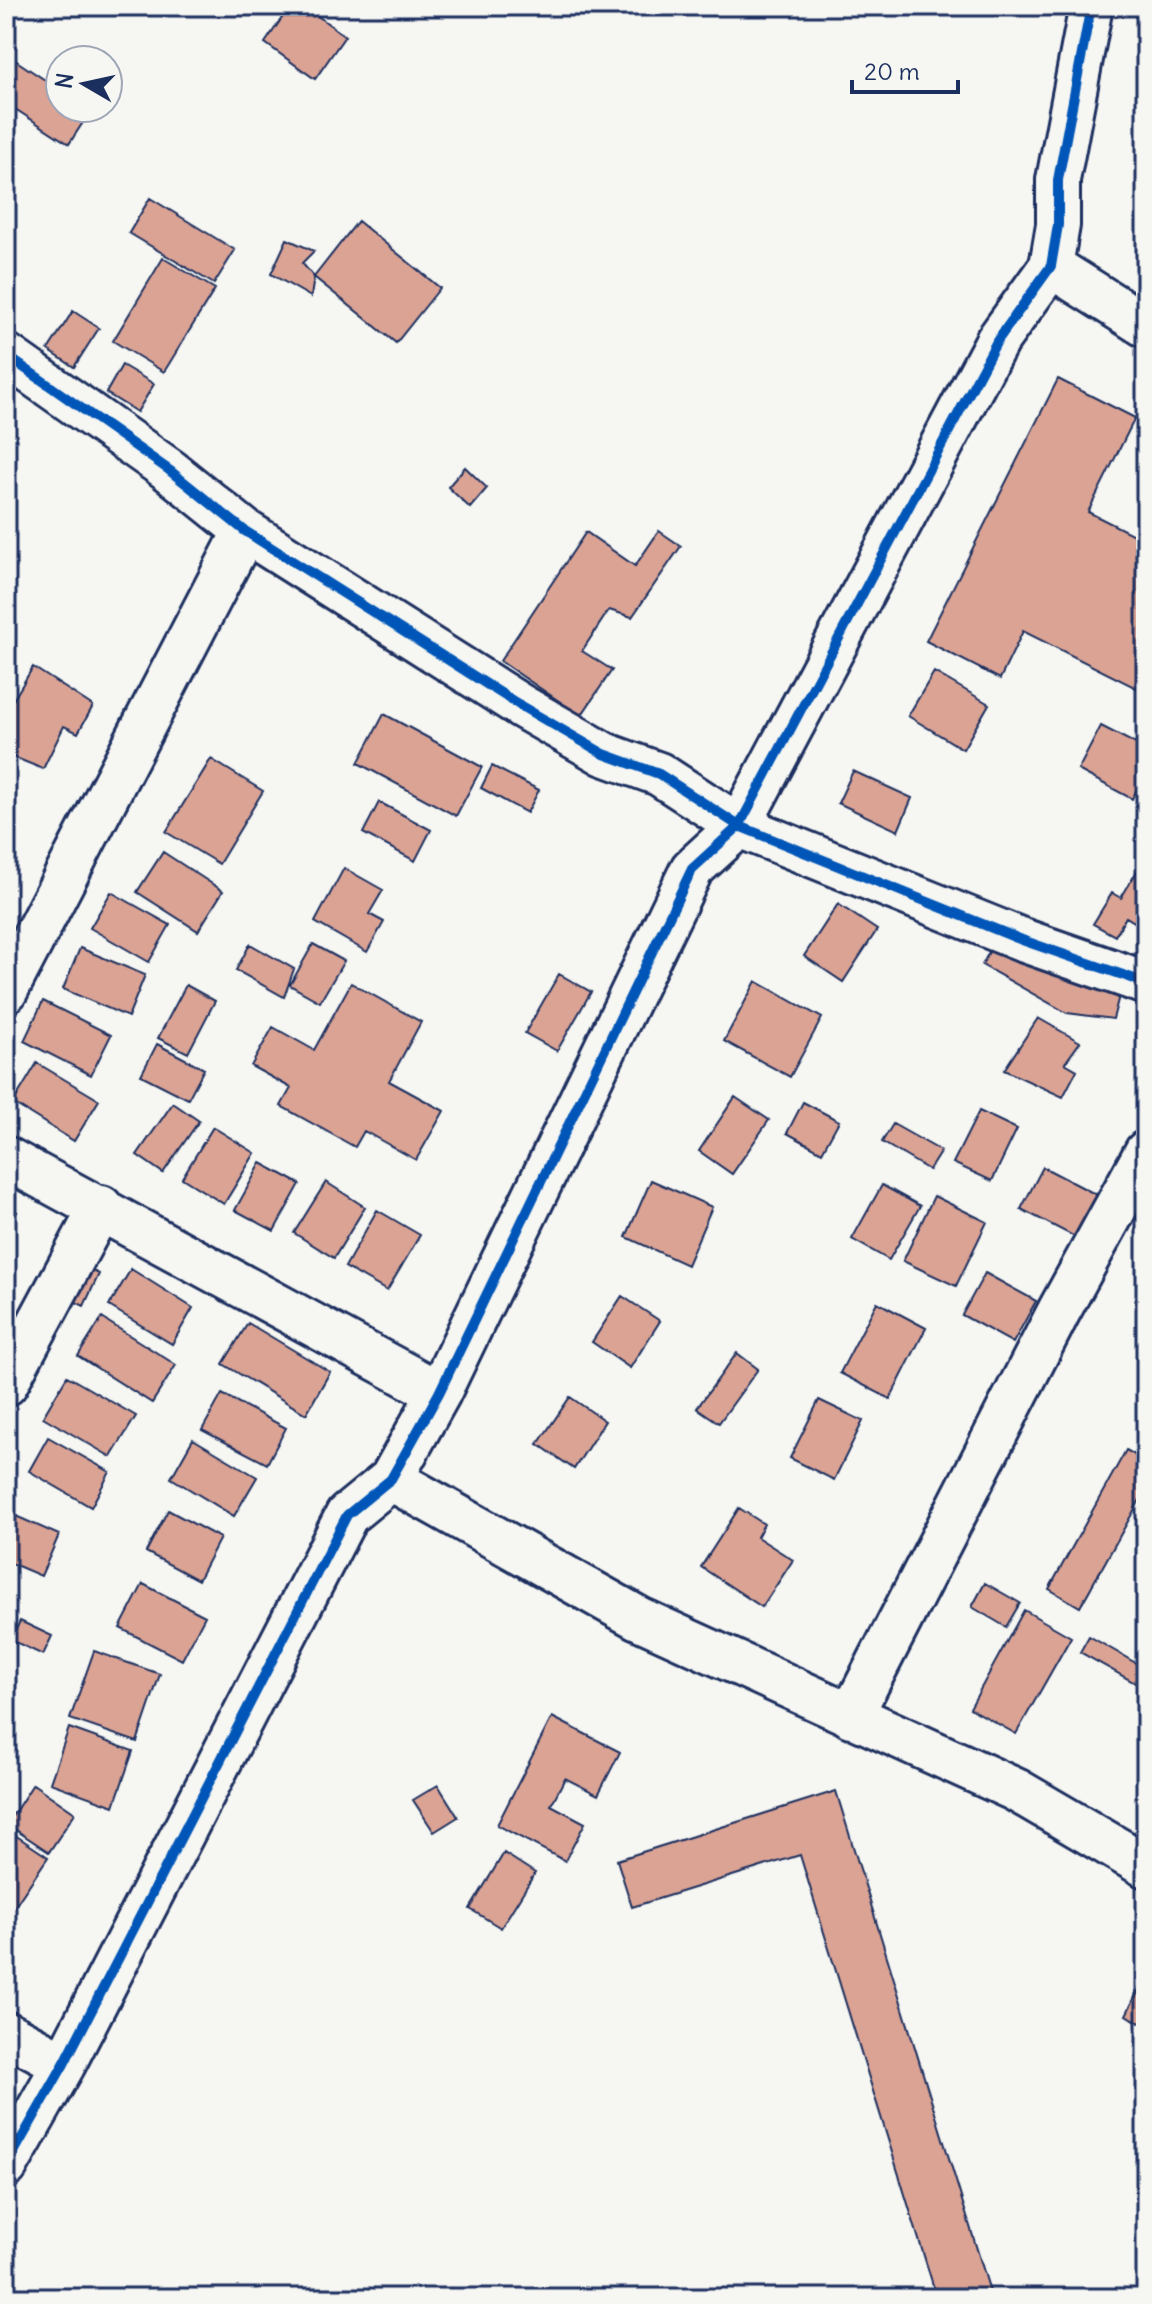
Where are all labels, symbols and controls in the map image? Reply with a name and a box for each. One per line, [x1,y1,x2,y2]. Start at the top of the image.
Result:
north arrow [44,44,124,124]
scale bar [852,44,958,94]
text: 20 m [864,56,920,86]
text: N [49,71,79,91]

